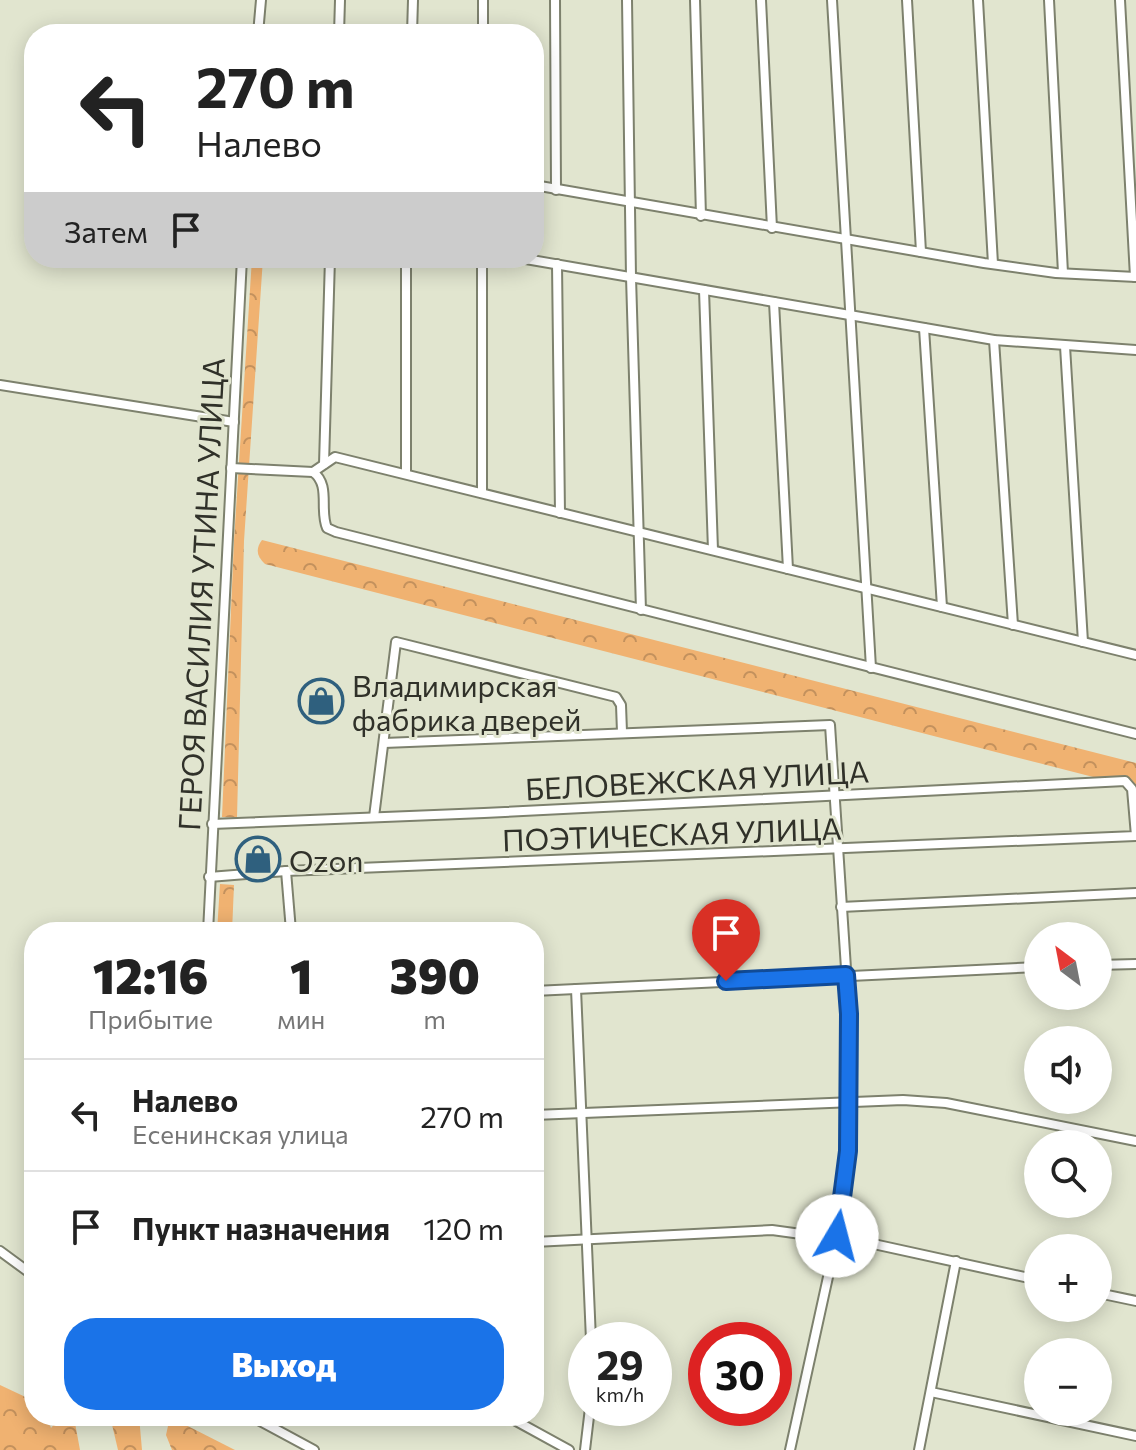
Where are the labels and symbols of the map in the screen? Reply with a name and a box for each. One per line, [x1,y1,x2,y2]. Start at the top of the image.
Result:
street label: ГЕРОЯ ВАСИЛИЯ УТИНА УЛИЦА [169,356,231,832]
place label: Владимирская фабрика дверей [352,666,581,737]
shop icon: Владимирская фабрика дверей [297,677,345,725]
street label: БЕЛОВЕЖСКАЯ УЛИЦА [524,752,870,806]
street label: ПОЭТИЧЕСКАЯ УЛИЦА [501,809,843,857]
shop icon: Ozon [234,835,282,883]
place label: Ozon [289,841,364,878]
pin [692,899,760,981]
north arrow [1024,922,1112,1010]
position arrow [795,1194,879,1278]
speed limit sign: 30 [688,1322,792,1426]

